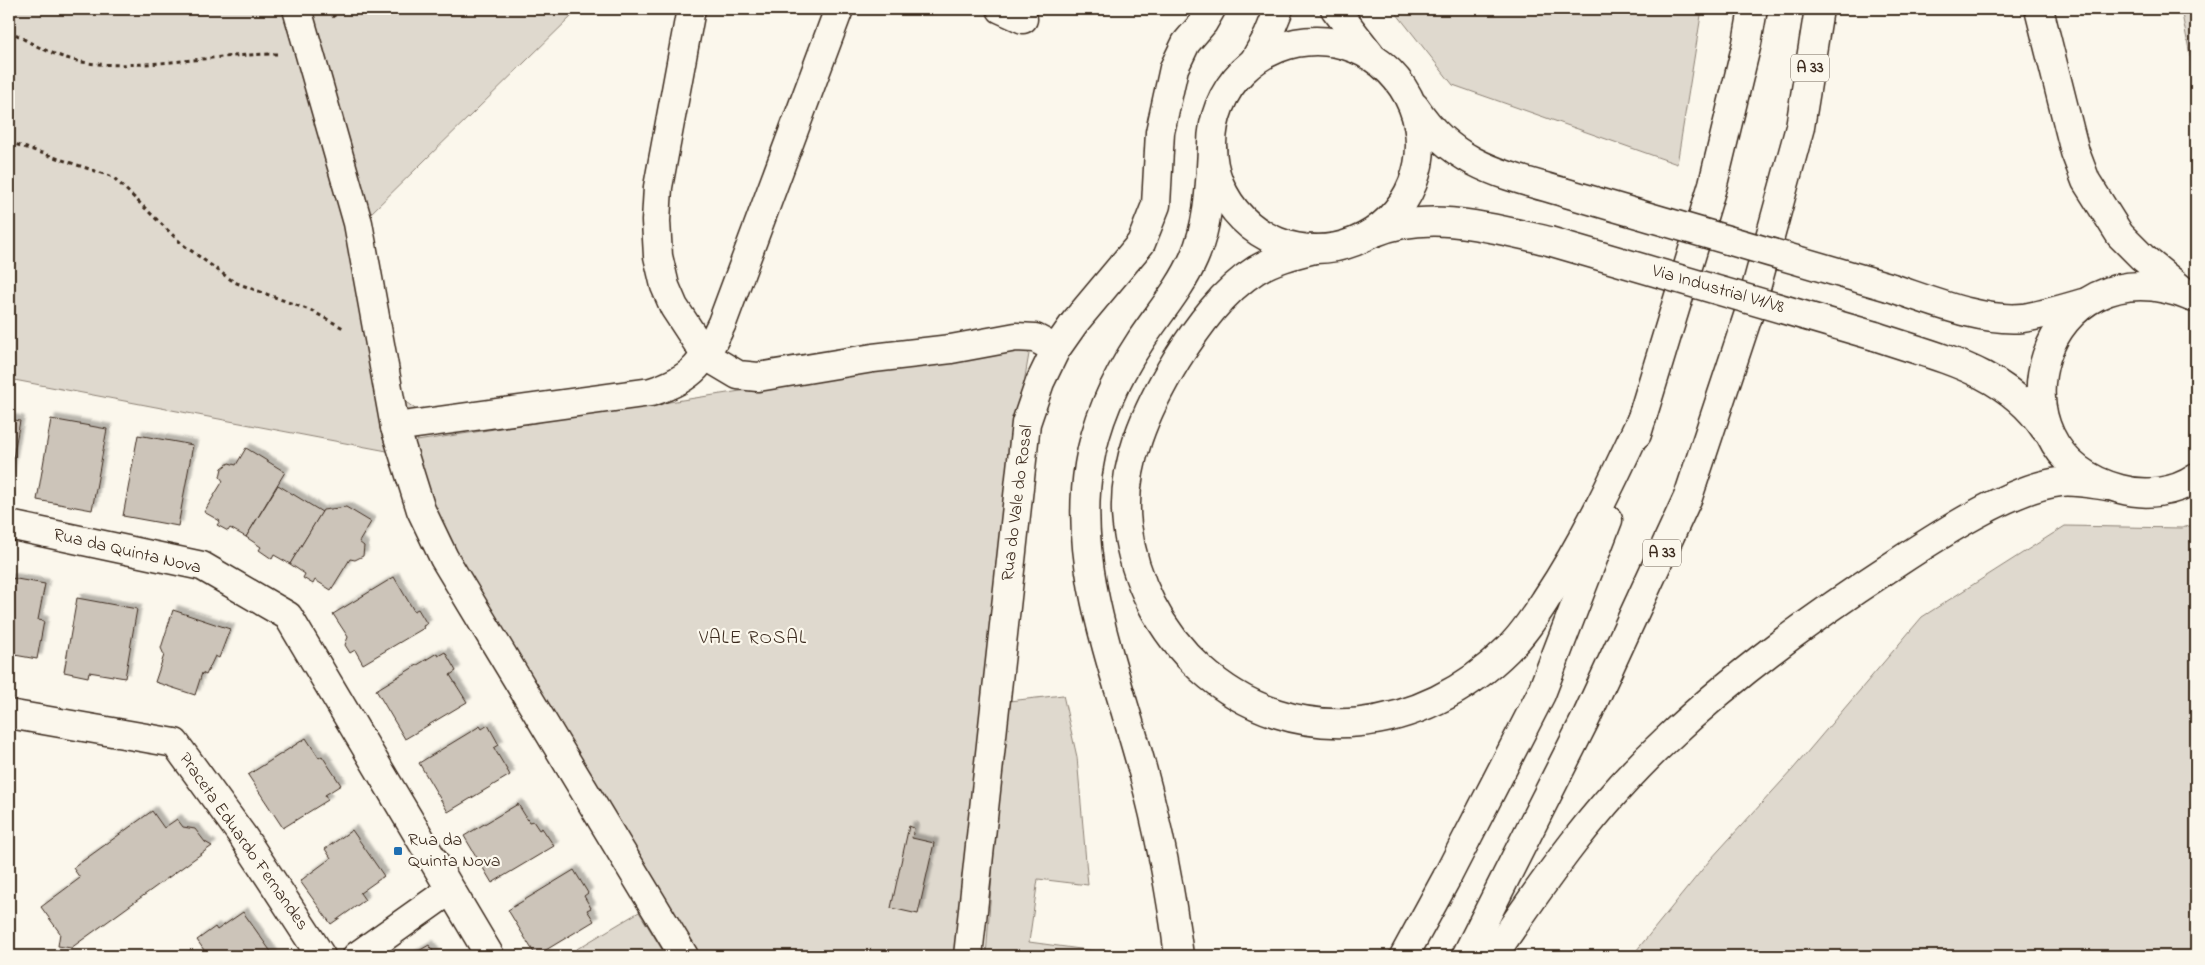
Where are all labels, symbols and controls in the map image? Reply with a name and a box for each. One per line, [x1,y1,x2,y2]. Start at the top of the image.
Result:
road number: A 33 [1791,54,1829,82]
street label: Via Industrial V1/V8 [1648,258,1787,321]
street label: Rua do Vale do Rosal [996,423,1040,583]
street label: Rua da Quinta Nova [50,522,204,582]
road number: A 33 [1643,540,1681,566]
district label: VALE ROSAL [698,625,807,652]
street label: Praceta Eduardo Fernandes [172,748,314,936]
place label: Rua da Quinta Nova [408,828,500,875]
marker: Rua da Quinta Nova [392,845,404,857]

